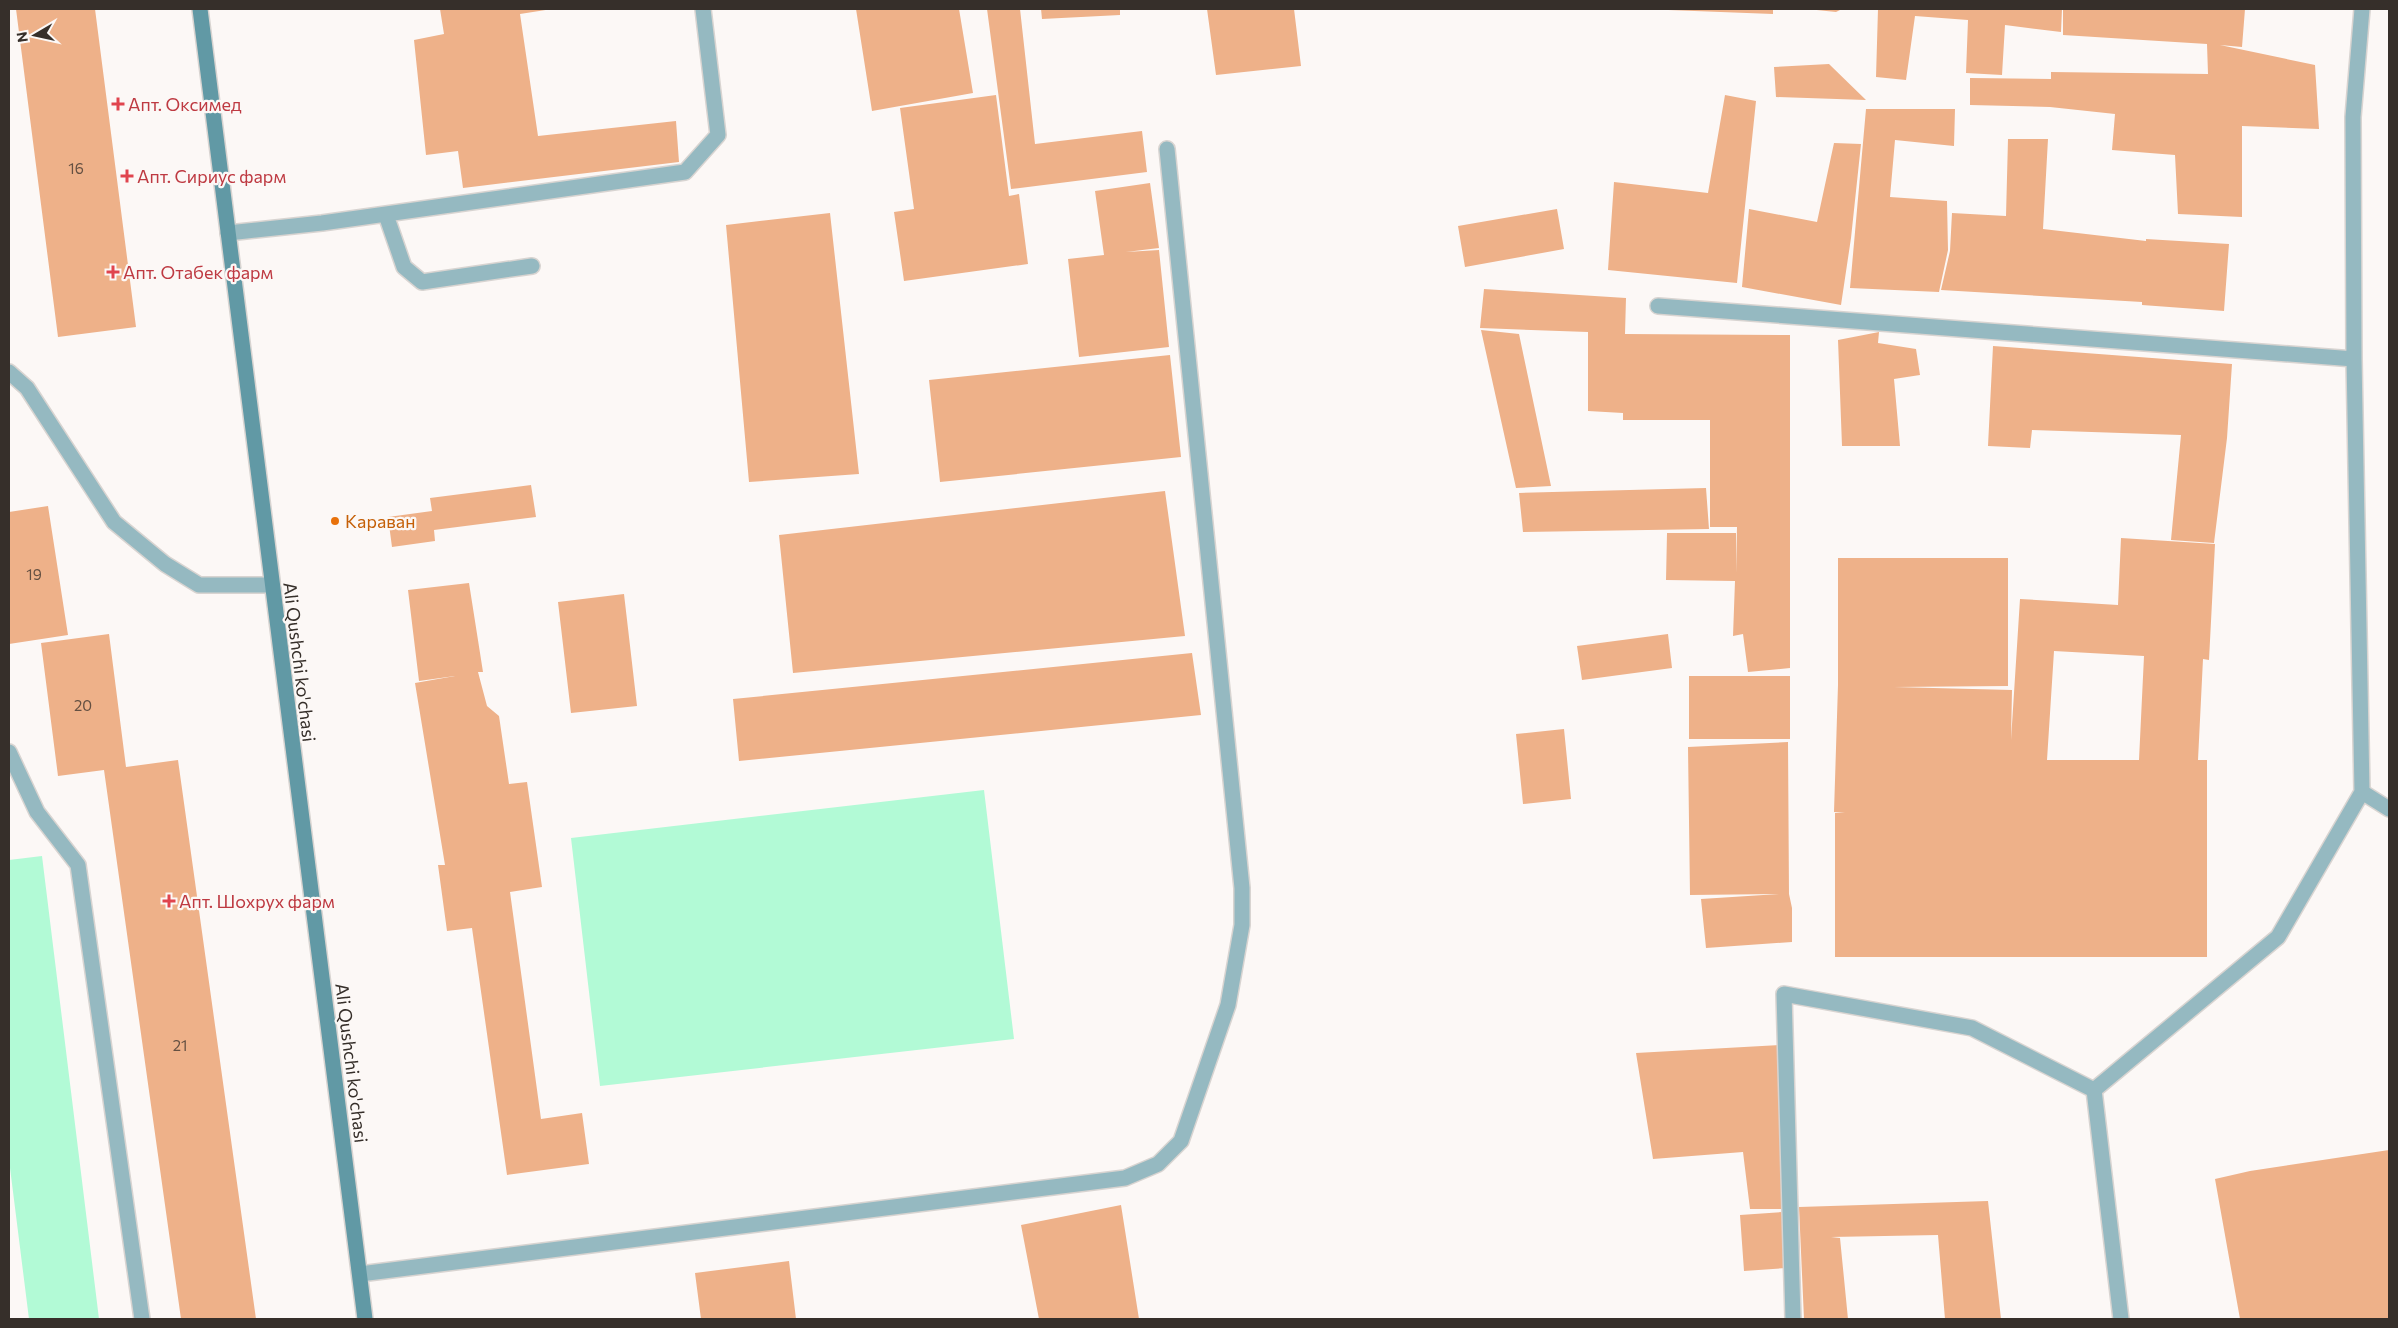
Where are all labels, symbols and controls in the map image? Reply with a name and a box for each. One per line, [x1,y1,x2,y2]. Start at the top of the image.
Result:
north arrow [10,10,60,60]
text: N [12,31,31,44]
place label: Апт. Оксимед [128,93,242,115]
marker: Апт. Оксимед [112,98,124,110]
house number: 16 [68,159,84,177]
place label: Апт. Сириус фарм [137,165,286,187]
marker: Апт. Сириус фарм [121,170,133,182]
place label: Апт. Отабек фарм [123,261,273,283]
marker: Апт. Отабек фарм [107,266,119,278]
place label: Караван [345,510,415,532]
marker: Караван [329,515,341,527]
house number: 19 [26,565,42,583]
street label: Ali Qushchi ko'chasi [279,581,321,743]
house number: 20 [74,696,92,714]
place label: Апт. Шохрух фарм [179,890,335,912]
marker: Апт. Шохрух фарм [163,895,175,907]
street label: Ali Qushchi ko'chasi [331,982,373,1144]
house number: 21 [173,1036,187,1054]

